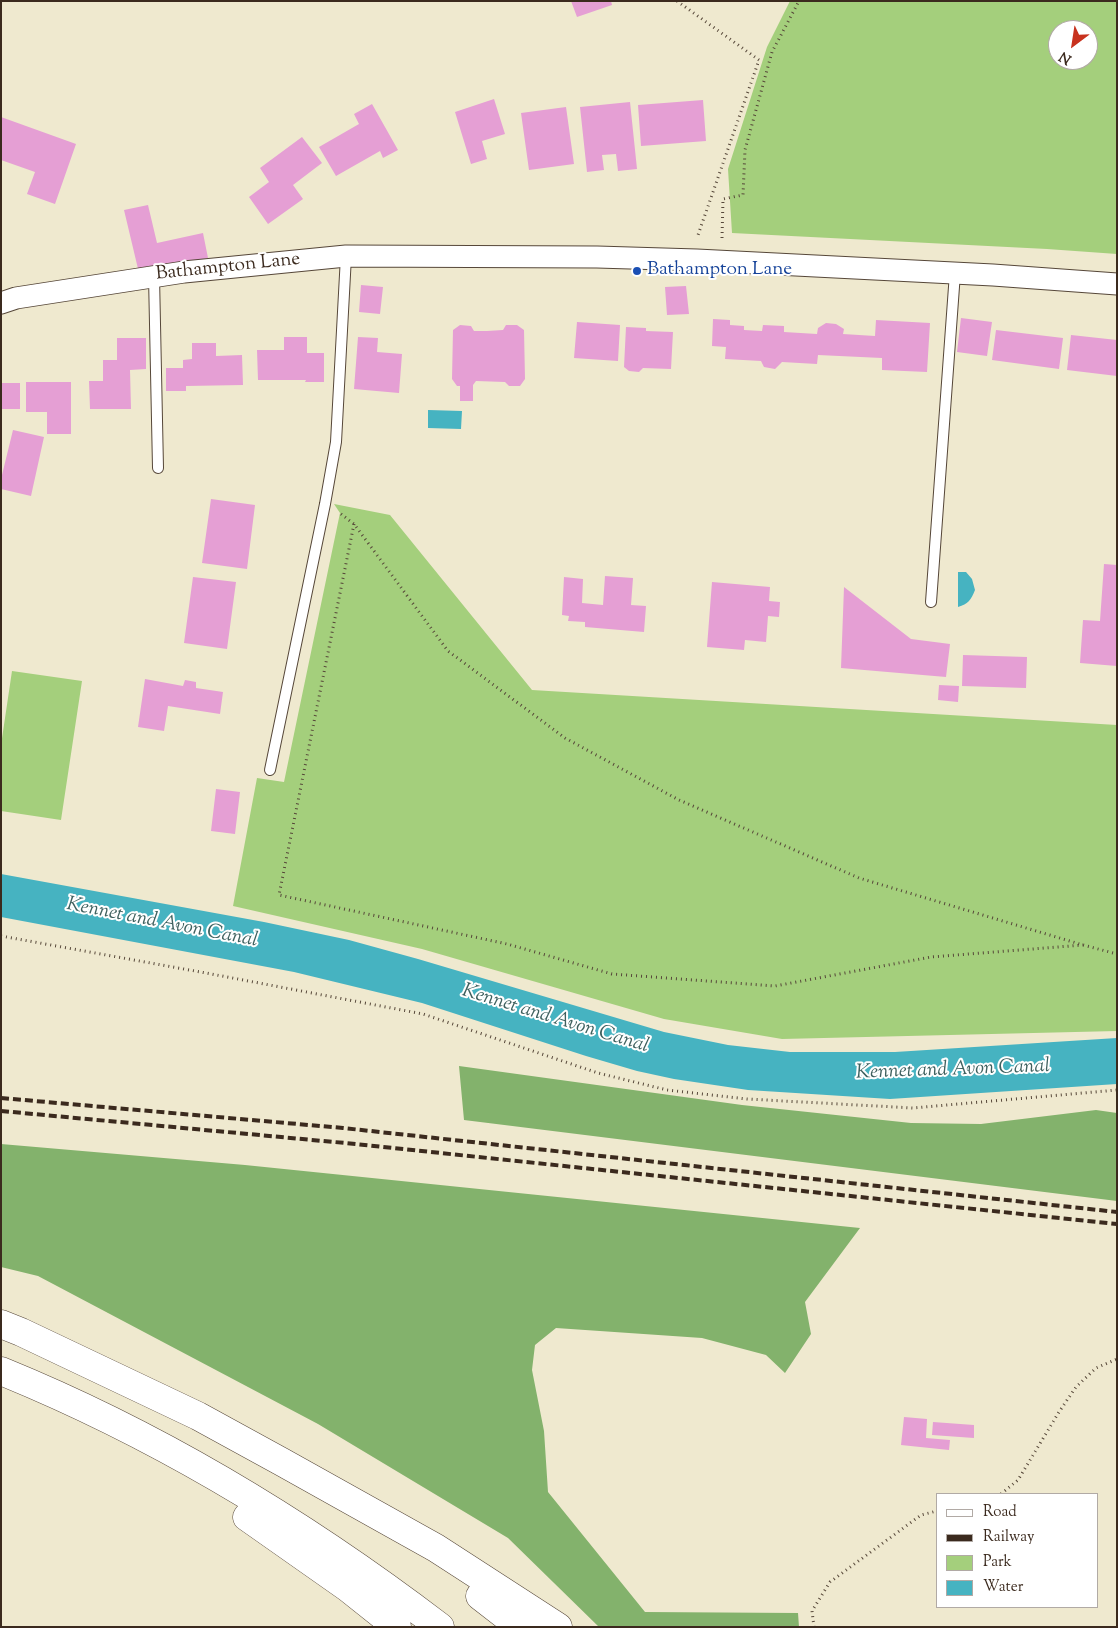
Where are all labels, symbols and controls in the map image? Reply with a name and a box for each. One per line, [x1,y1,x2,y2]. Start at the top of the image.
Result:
north arrow [1048,20,1098,70]
text: N [1056,46,1076,68]
street label: Bathampton Lane [155,249,301,287]
place label: Bathampton Lane [647,260,792,282]
marker: Bathampton Lane [631,265,643,277]
water label: Kennet and Avon Canal [64,894,260,954]
water label: Kennet and Avon Canal [459,980,651,1060]
water label: Kennet and Avon Canal [856,1056,1050,1086]
legend [936,1493,1098,1608]
text: Road [983,1502,1017,1523]
text: Railway [983,1527,1034,1548]
text: Park [983,1552,1012,1573]
text: Water [983,1577,1023,1598]

